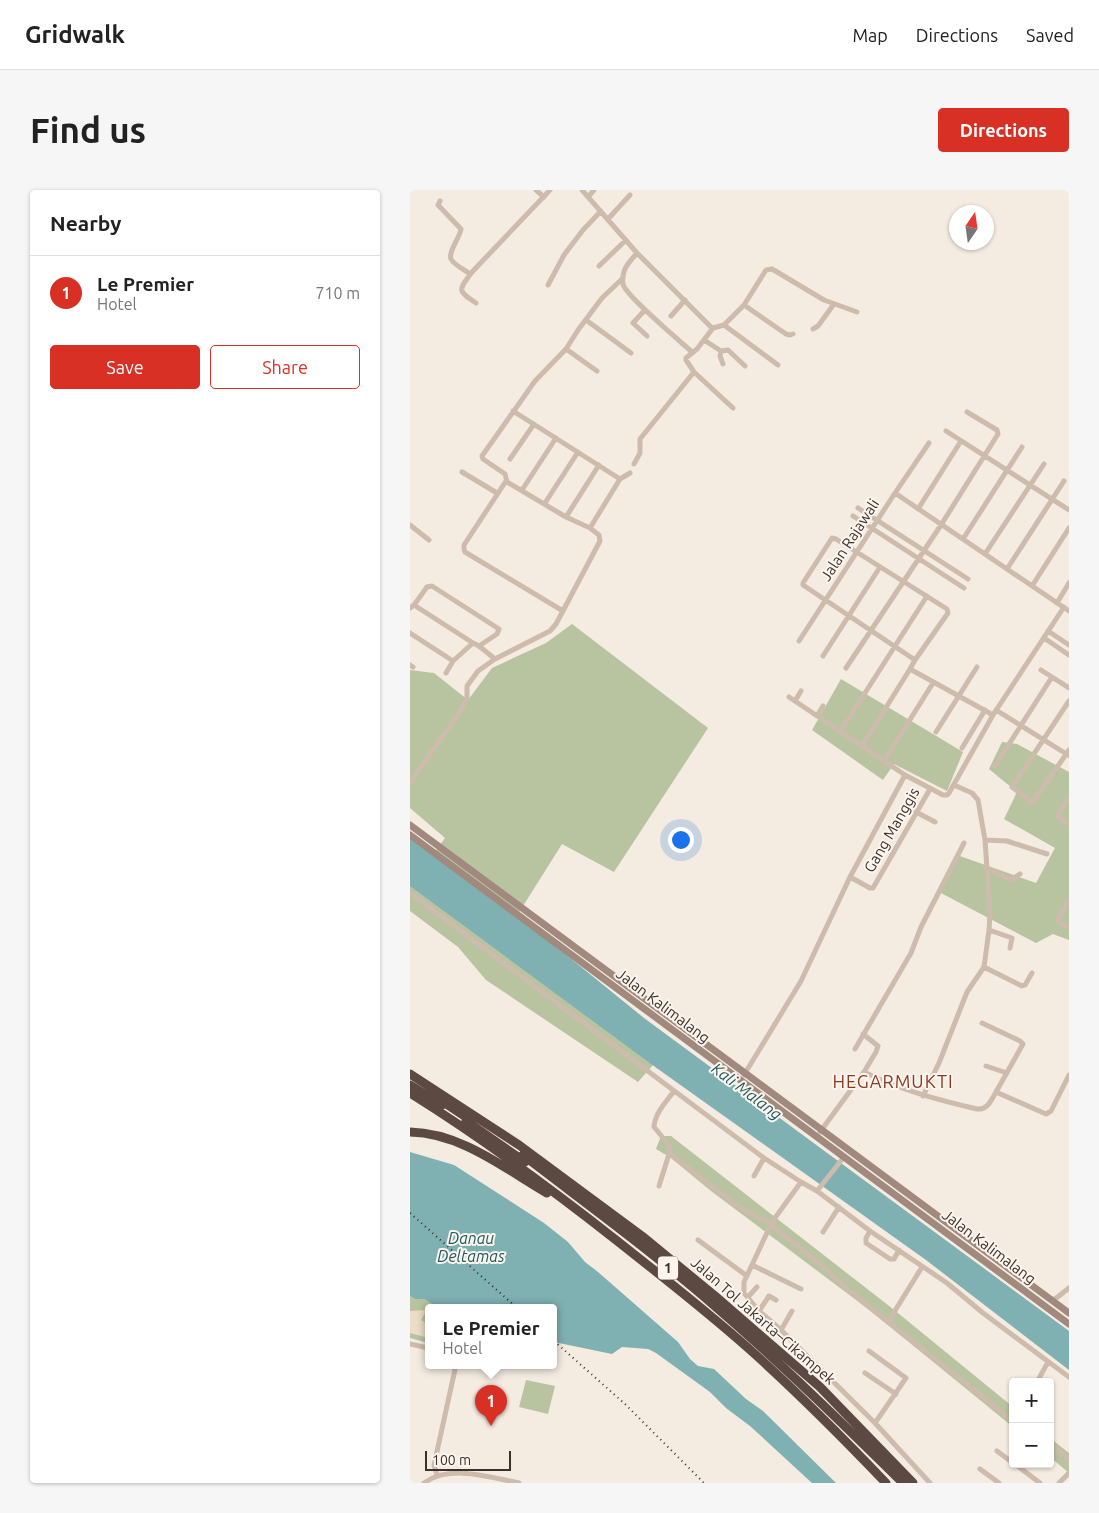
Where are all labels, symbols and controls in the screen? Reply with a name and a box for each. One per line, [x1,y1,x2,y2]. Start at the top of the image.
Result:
text: Gridwalk [25,21,125,48]
text: Map [852,25,888,45]
text: Directions [916,25,998,45]
text: Saved [1026,25,1074,45]
button: Directions [938,108,1069,152]
text: Find us [30,110,146,150]
north arrow [949,205,994,250]
text: Nearby [50,211,121,235]
text: Le Premier [97,273,194,295]
text: 1 [61,284,71,302]
text: 710 m [315,284,360,302]
text: Hotel [97,295,137,313]
button: Save [50,345,200,389]
button: Share [210,345,360,389]
street label: Jalan Rajawali [817,496,882,584]
street label: Gang Manggis [860,784,923,875]
your location [668,827,694,853]
street label: Jalan Kalimalang [613,965,713,1046]
water label: Kali Malang [708,1059,786,1123]
district label: HEGARMUKTI [832,1071,954,1091]
street label: Jalan Kalimalang [939,1206,1039,1287]
water label: Danau Deltamas [437,1229,505,1265]
street label: Jalan Tol Jakarta–Cikampek [688,1253,839,1388]
road number: 1 [658,1256,678,1280]
popup [425,1304,557,1369]
text: Le Premier [443,1317,539,1339]
text: Hotel [443,1339,482,1357]
map controls [1009,1378,1054,1468]
button: + [1009,1378,1054,1423]
pin: 1 [475,1385,507,1426]
button: − [1009,1423,1054,1468]
scale bar [425,1448,511,1471]
text: 100 m [432,1452,471,1468]

